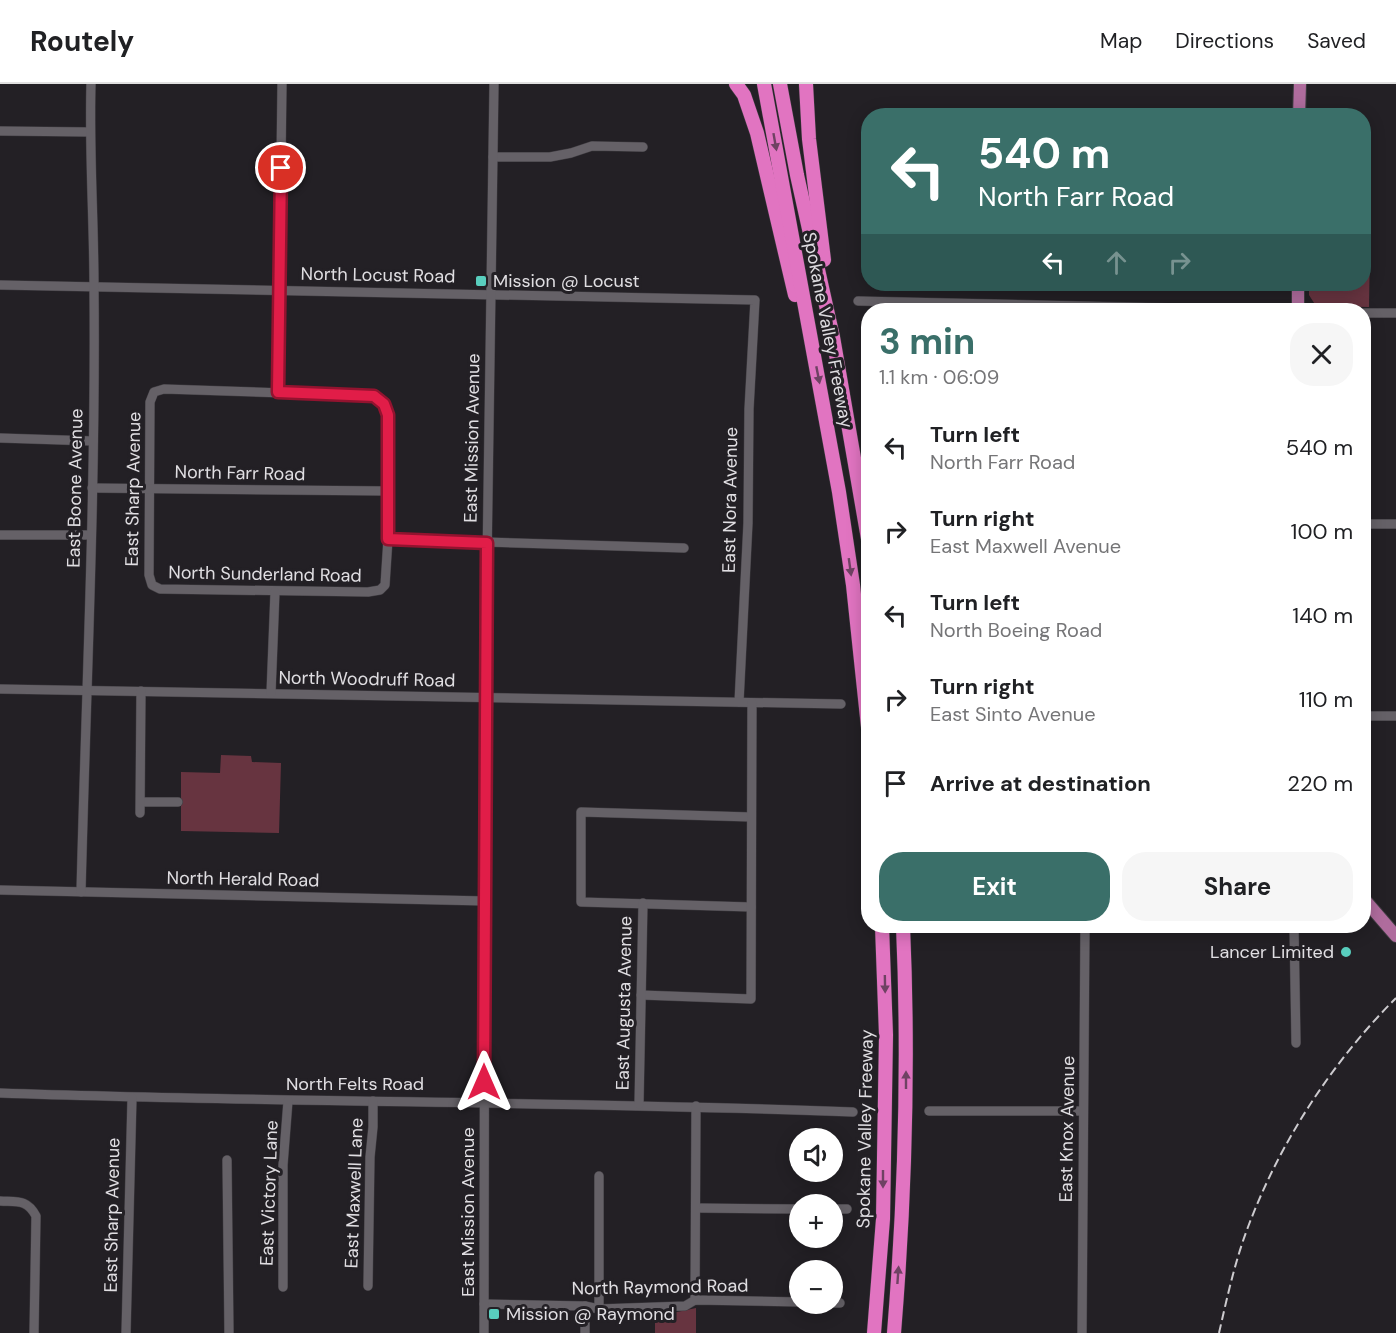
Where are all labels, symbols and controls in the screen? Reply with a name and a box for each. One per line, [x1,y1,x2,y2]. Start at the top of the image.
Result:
text: Routely [30,23,134,60]
text: Map [1100,27,1142,55]
text: Directions [1175,27,1274,55]
text: Saved [1307,27,1366,55]
text: 540 m [978,126,1110,181]
one-way arrow [771,132,780,151]
icon: left [879,132,957,210]
pin [255,142,306,193]
icon: arrive [264,151,297,184]
text: North Farr Road [978,179,1174,214]
street label: Spokane Valley Freeway [797,230,859,430]
icon: left [1037,246,1070,279]
icon: ahead [1100,246,1133,279]
icon: right [1163,246,1196,279]
street label: North Locust Road [300,262,456,288]
place label: Mission @ Locust [493,269,640,293]
marker: Mission @ Locust [474,274,488,288]
text: 3 min [879,318,975,365]
button: close [1290,323,1353,386]
street label: East Mission Avenue [459,353,485,523]
text: 1.1 km · 06:09 [879,364,999,390]
one-way arrow [814,365,823,384]
street label: East Boone Avenue [62,408,88,568]
street label: East Sharp Avenue [120,411,146,567]
text: Turn left [930,420,1020,449]
street label: East Nora Avenue [717,427,743,573]
icon: left [879,431,912,464]
text: 540 m [1286,433,1353,462]
text: North Farr Road [930,449,1075,475]
street label: North Farr Road [174,460,306,486]
text: Turn right [930,504,1035,533]
icon: right [879,515,912,548]
text: 100 m [1291,517,1353,546]
text: East Maxwell Avenue [930,533,1121,559]
one-way arrow [846,557,855,576]
street label: North Sunderland Road [168,560,362,588]
text: Turn left [930,588,1020,617]
icon: left [879,599,912,632]
text: 140 m [1292,601,1353,630]
text: North Boeing Road [930,617,1102,643]
street label: North Woodruff Road [278,665,456,693]
text: Turn right [930,672,1035,701]
icon: right [879,683,912,716]
text: 110 m [1299,685,1353,714]
text: East Sinto Avenue [930,701,1096,727]
icon: arrive [879,767,912,800]
text: Arrive at destination [930,769,1151,798]
text: 220 m [1287,769,1353,798]
button: Exit [879,852,1110,921]
button: Share [1122,852,1353,921]
street label: North Herald Road [166,866,320,892]
street label: East Augusta Avenue [610,916,638,1090]
place label: Lancer Limited [1210,940,1334,964]
marker: Lancer Limited [1339,945,1353,959]
one-way arrow [880,974,889,993]
street label: Spokane Valley Freeway [851,1029,879,1229]
position arrow [452,1050,516,1114]
street label: East Knox Avenue [1054,1056,1080,1202]
one-way arrow [901,1070,911,1089]
street label: North Felts Road [286,1072,424,1096]
street label: East Maxwell Lane [339,1117,369,1269]
street label: East Victory Lane [254,1120,284,1266]
street label: East Mission Avenue [456,1127,480,1297]
map controls [789,1128,843,1314]
button: sound [789,1128,843,1182]
street label: East Sharp Avenue [99,1137,125,1293]
one-way arrow [878,1169,888,1188]
button: + [789,1194,843,1248]
button: − [789,1260,843,1314]
one-way arrow [894,1265,903,1284]
street label: North Raymond Road [571,1273,749,1301]
place label: Mission @ Raymond [506,1302,675,1326]
marker: Mission @ Raymond [487,1307,501,1321]

